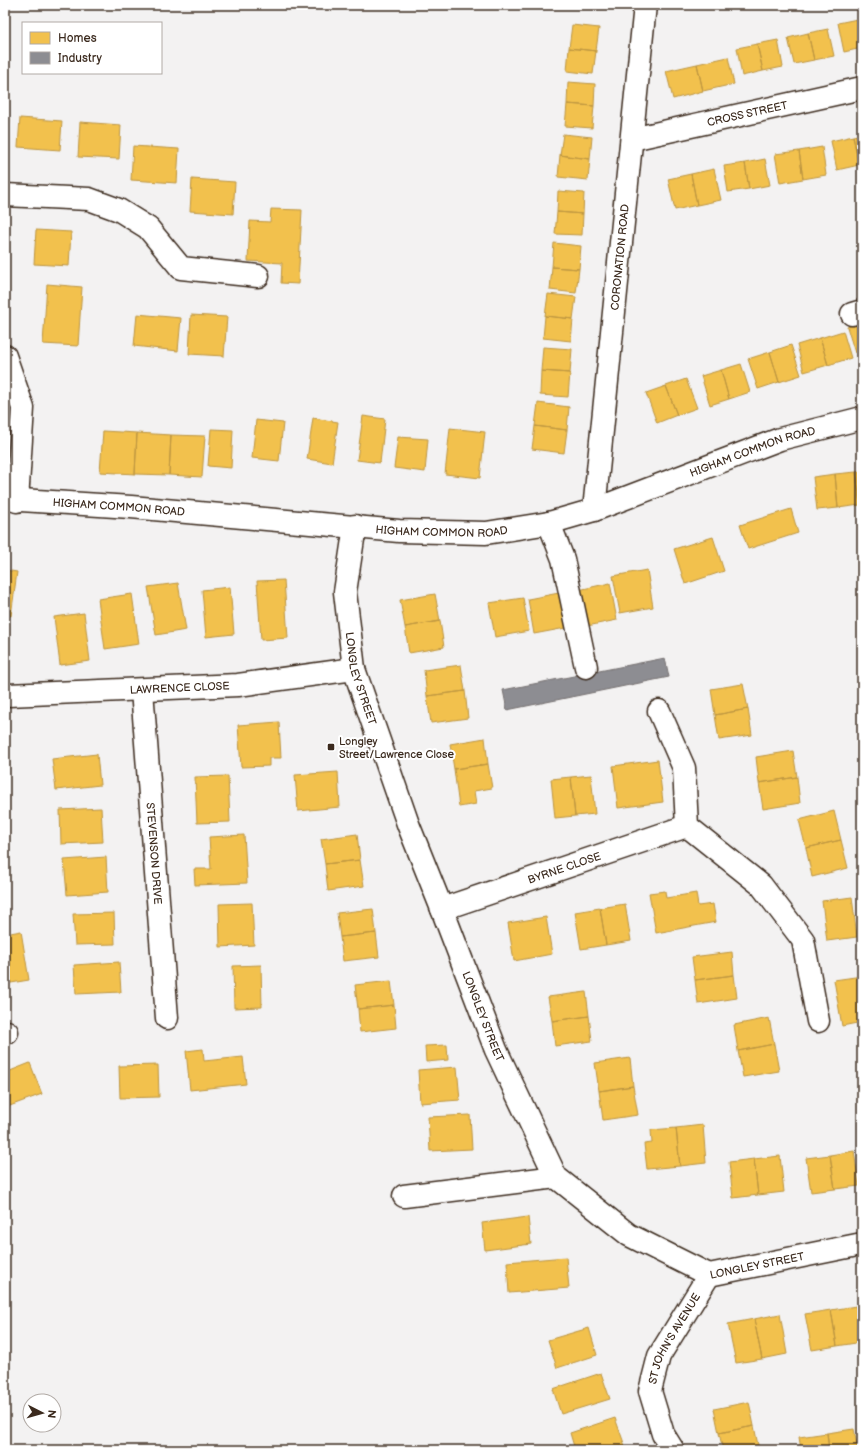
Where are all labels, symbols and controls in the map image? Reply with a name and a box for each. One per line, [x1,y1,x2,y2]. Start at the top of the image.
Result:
legend [22,22,162,74]
text: Homes [58,31,97,46]
text: Industry [58,51,103,66]
street label: CROSS STREET [706,98,789,129]
street label: CORONATION ROAD [608,204,631,311]
street label: HIGHAM COMMON ROAD [688,424,817,479]
street label: HIGHAM COMMON ROAD [52,496,185,518]
street label: HIGHAM COMMON ROAD [375,522,509,540]
street label: LONGLEY STREET [343,631,380,727]
street label: LAWRENCE CLOSE [129,679,230,696]
place label: Longley Street/Lawrence Close [339,735,454,761]
marker: Longley Street/Lawrence Close [326,742,336,752]
street label: STEVENSON DRIVE [144,802,165,905]
street label: BYRNE CLOSE [526,849,602,886]
street label: LONGLEY STREET [460,969,507,1064]
street label: LONGLEY STREET [709,1249,806,1281]
street label: ST JOHN'S AVENUE [646,1291,703,1385]
north arrow [22,1393,62,1433]
text: N [45,1409,58,1419]

